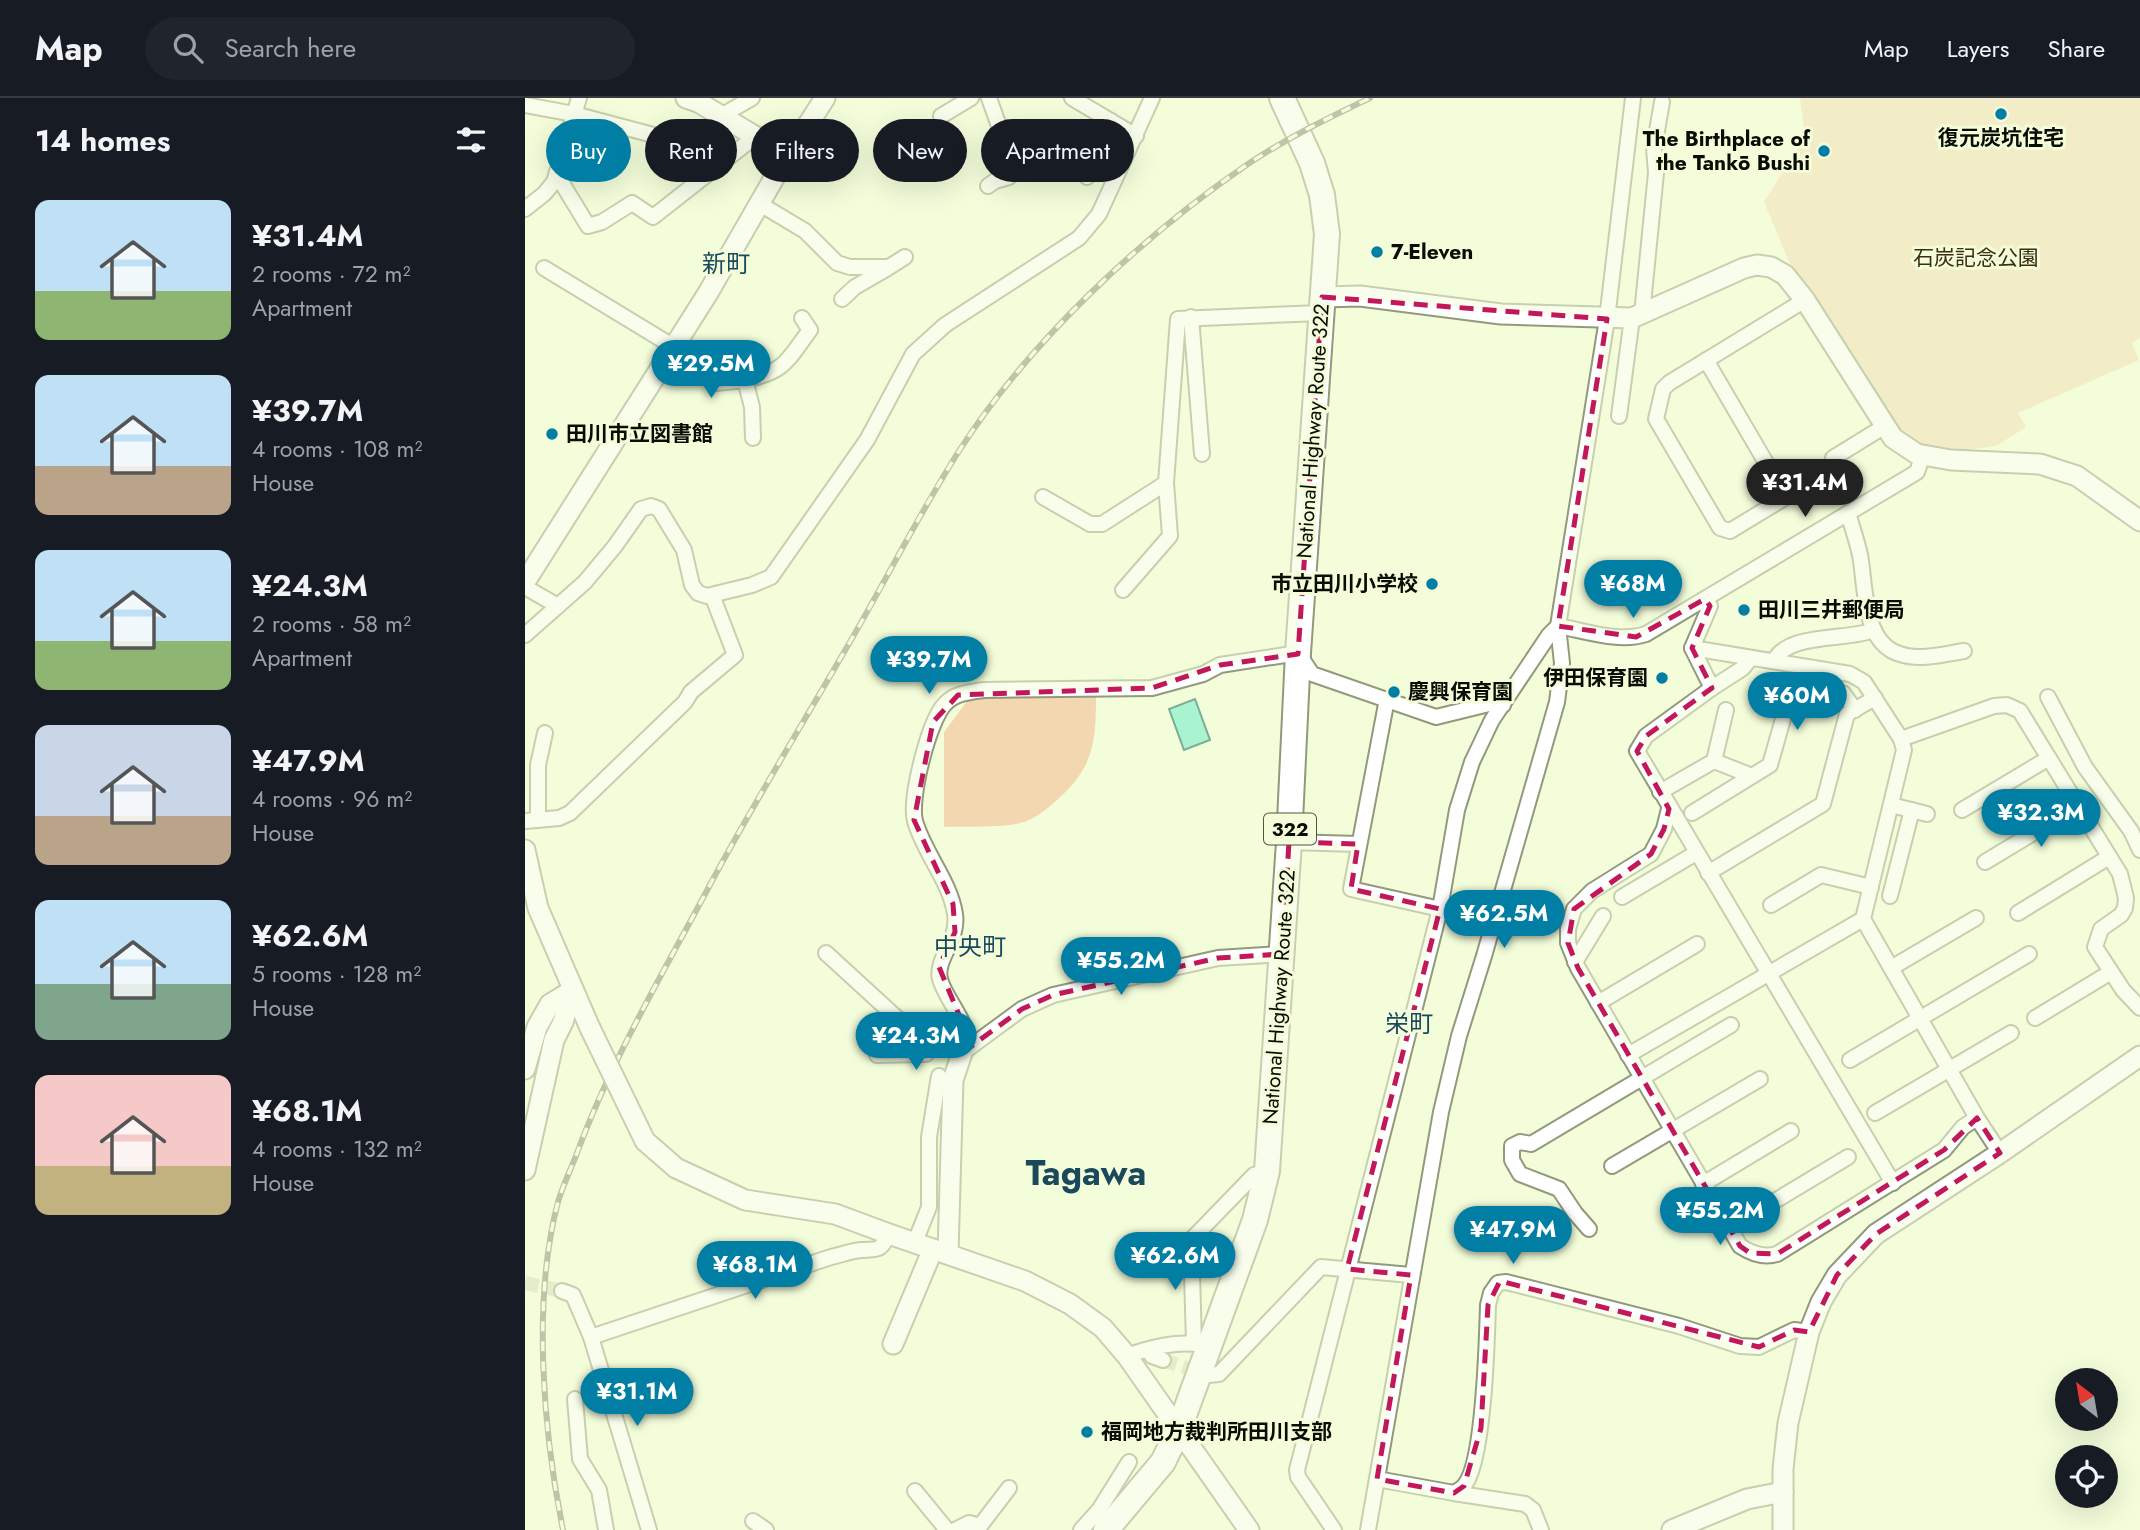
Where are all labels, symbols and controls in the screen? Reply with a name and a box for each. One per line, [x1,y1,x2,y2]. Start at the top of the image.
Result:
search box [145,17,635,80]
text: Map [35,25,103,72]
icon: search [169,29,207,67]
text: Search here [225,29,356,67]
text: Map [1864,31,1909,66]
text: Layers [1947,31,2009,66]
text: Share [2047,31,2105,66]
marker: 復元炭坑住宅 [1993,106,2009,122]
text: 14 homes [35,119,170,162]
chip: Buy [546,119,631,182]
chip: Rent [645,119,737,182]
chip: Filters [751,119,859,182]
chip: New [873,119,967,182]
chip: Apartment [981,119,1134,182]
icon: filters [452,121,490,159]
place label: 復元炭坑住宅 [1938,123,2064,153]
place label: The Birthplace of the Tankō Bushi [1643,124,1811,178]
marker: The Birthplace of the Tankō Bushi [1816,143,1832,159]
text: ¥31.4M [252,214,363,257]
icon: home [91,228,175,312]
place label: 7-Eleven [1391,237,1473,267]
park label: 石炭記念公園 [1913,243,2039,273]
marker: 7-Eleven [1369,244,1385,260]
district label: 新町 [702,246,750,281]
text: 2 rooms · 72 m² [252,257,411,291]
text: Apartment [252,291,352,325]
street label: National Highway Route 322 [1289,302,1337,560]
pin: ¥29.5M [654,341,768,400]
text: ¥29.5M [668,346,755,380]
text: ¥39.7M [252,389,363,432]
icon: home [91,403,175,487]
place label: 田川市立図書館 [566,419,713,449]
marker: 田川市立図書館 [544,426,560,442]
text: 4 rooms · 108 m² [252,432,422,466]
pin: ¥31.4M [1748,460,1862,519]
text: ¥31.4M [1762,465,1848,499]
text: House [252,466,314,500]
pin: ¥68M [1592,560,1674,620]
text: ¥24.3M [252,564,368,607]
text: ¥68M [1600,566,1666,600]
place label: 市立田川小学校 [1271,569,1418,599]
marker: 市立田川小学校 [1424,576,1440,592]
icon: home [91,578,175,662]
place label: 田川三井郵便局 [1758,595,1905,625]
marker: 田川三井郵便局 [1736,602,1752,618]
text: 2 rooms · 58 m² [252,607,411,641]
pin: ¥39.7M [872,636,986,696]
text: Apartment [252,641,352,675]
text: ¥39.7M [886,642,972,676]
place label: 伊田保育園 [1543,663,1648,693]
marker: 伊田保育園 [1654,670,1670,686]
pin: ¥60M [1756,672,1838,732]
place label: 慶興保育園 [1408,677,1513,707]
text: ¥60M [1764,678,1830,712]
marker: 慶興保育園 [1386,684,1402,700]
text: ¥47.9M [252,739,365,782]
icon: home [91,753,175,837]
text: 4 rooms · 96 m² [252,782,412,816]
pin: ¥32.3M [1984,790,2098,849]
text: ¥32.3M [1998,795,2084,829]
road number: 322 [1264,814,1316,844]
text: House [252,816,314,850]
street label: National Highway Route 322 [1255,868,1303,1126]
pin: ¥62.5M [1447,890,1561,950]
text: ¥62.5M [1460,896,1548,930]
text: ¥62.6M [252,914,368,957]
icon: home [91,928,175,1012]
district label: 中央町 [934,929,1006,964]
pin: ¥55.2M [1064,937,1178,997]
text: ¥55.2M [1077,943,1165,977]
text: 5 rooms · 128 m² [252,957,421,991]
text: House [252,991,314,1025]
district label: 栄町 [1385,1006,1433,1041]
pin: ¥24.3M [859,1012,973,1072]
text: ¥24.3M [872,1018,960,1052]
text: ¥68.1M [252,1089,362,1132]
icon: home [91,1103,175,1187]
text: 4 rooms · 132 m² [252,1132,422,1166]
district label: Tagawa [1026,1148,1146,1198]
text: House [252,1166,314,1200]
pin: ¥55.2M [1663,1188,1777,1247]
text: ¥55.2M [1676,1193,1764,1227]
pin: ¥47.9M [1456,1206,1570,1266]
text: ¥47.9M [1470,1212,1556,1246]
pin: ¥62.6M [1118,1232,1232,1292]
text: ¥62.6M [1130,1238,1220,1272]
pin: ¥68.1M [698,1242,812,1301]
text: ¥68.1M [713,1247,797,1281]
pin: ¥31.1M [580,1368,694,1428]
north arrow [2055,1368,2117,1432]
map controls [2055,1368,2118,1508]
text: ¥31.1M [597,1374,677,1408]
place label: 福岡地方裁判所田川支部 [1101,1417,1332,1447]
marker: 福岡地方裁判所田川支部 [1079,1424,1095,1440]
button: locate [2055,1445,2118,1508]

